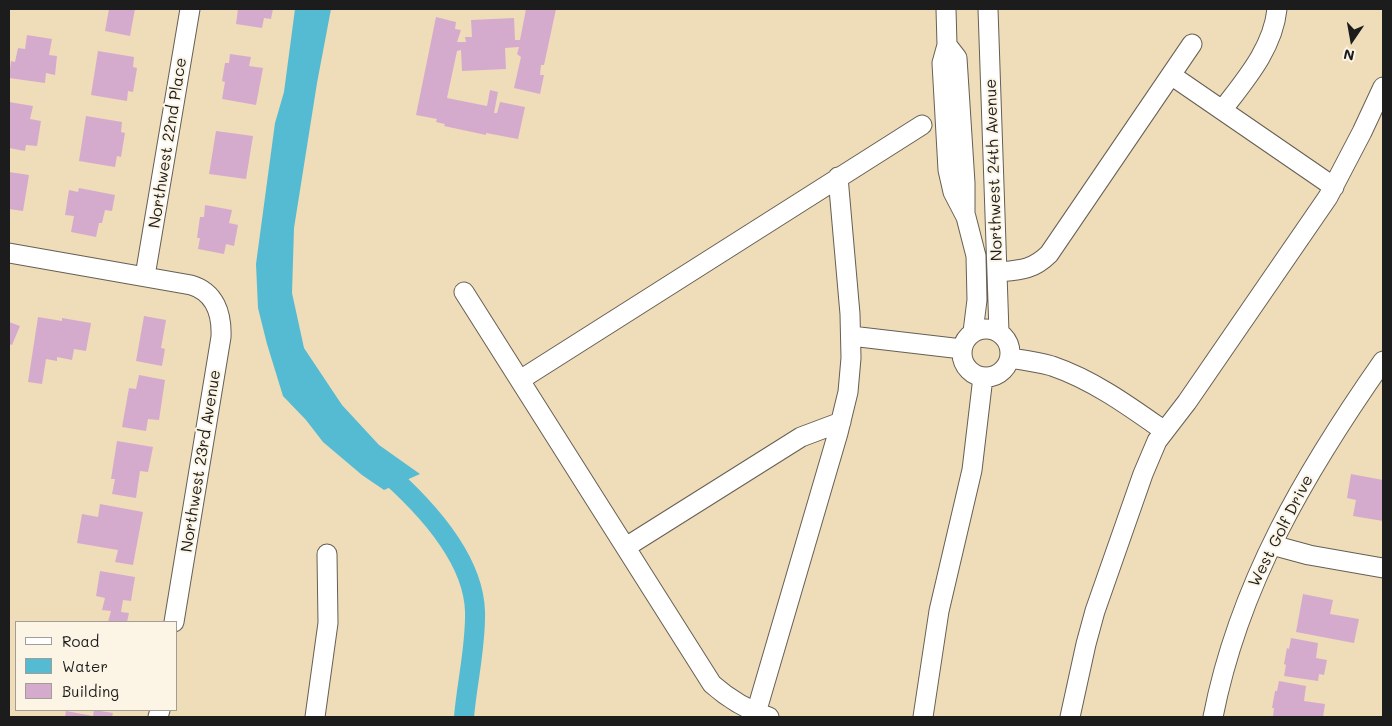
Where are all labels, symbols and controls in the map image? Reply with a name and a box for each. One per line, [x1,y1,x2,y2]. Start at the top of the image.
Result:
north arrow [1327,15,1377,65]
text: N [1342,45,1356,66]
street label: Northwest 22nd Place [145,56,191,230]
street label: Northwest 24th Avenue [981,78,1007,262]
street label: Northwest 23rd Avenue [177,368,225,554]
street label: West Golf Drive [1245,472,1317,590]
legend [15,621,178,711]
text: Road [62,631,99,651]
text: Water [62,656,108,676]
text: Building [62,681,119,701]

